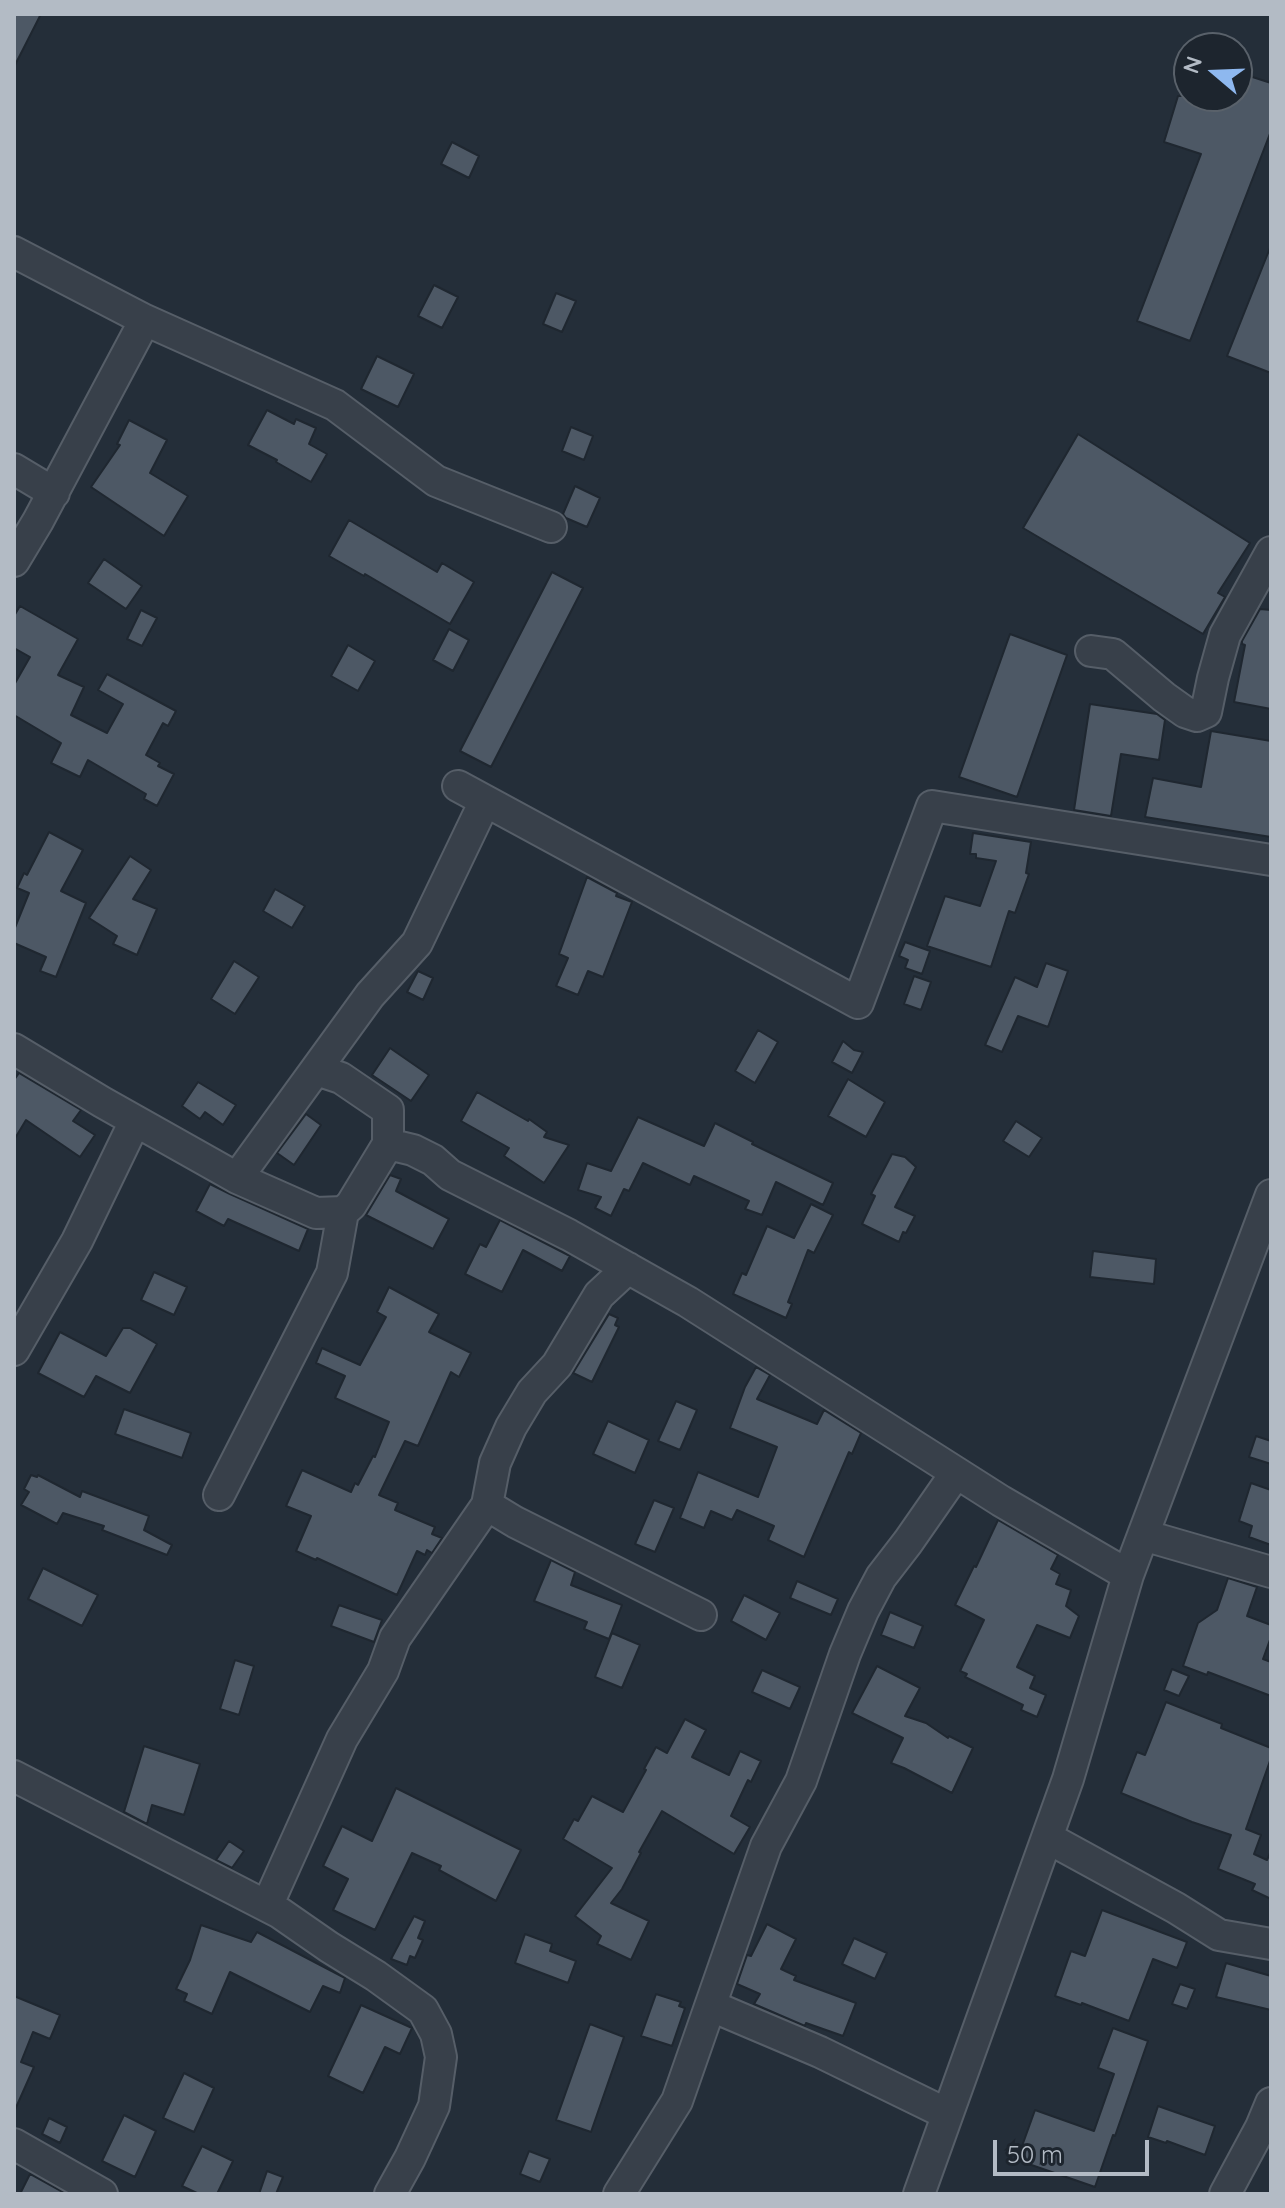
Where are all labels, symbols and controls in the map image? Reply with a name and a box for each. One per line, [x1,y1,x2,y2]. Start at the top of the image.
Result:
north arrow [1173,32,1253,112]
text: N [1176,53,1208,77]
scale bar [997,2124,1153,2174]
text: 50 m [1007,2139,1063,2169]

